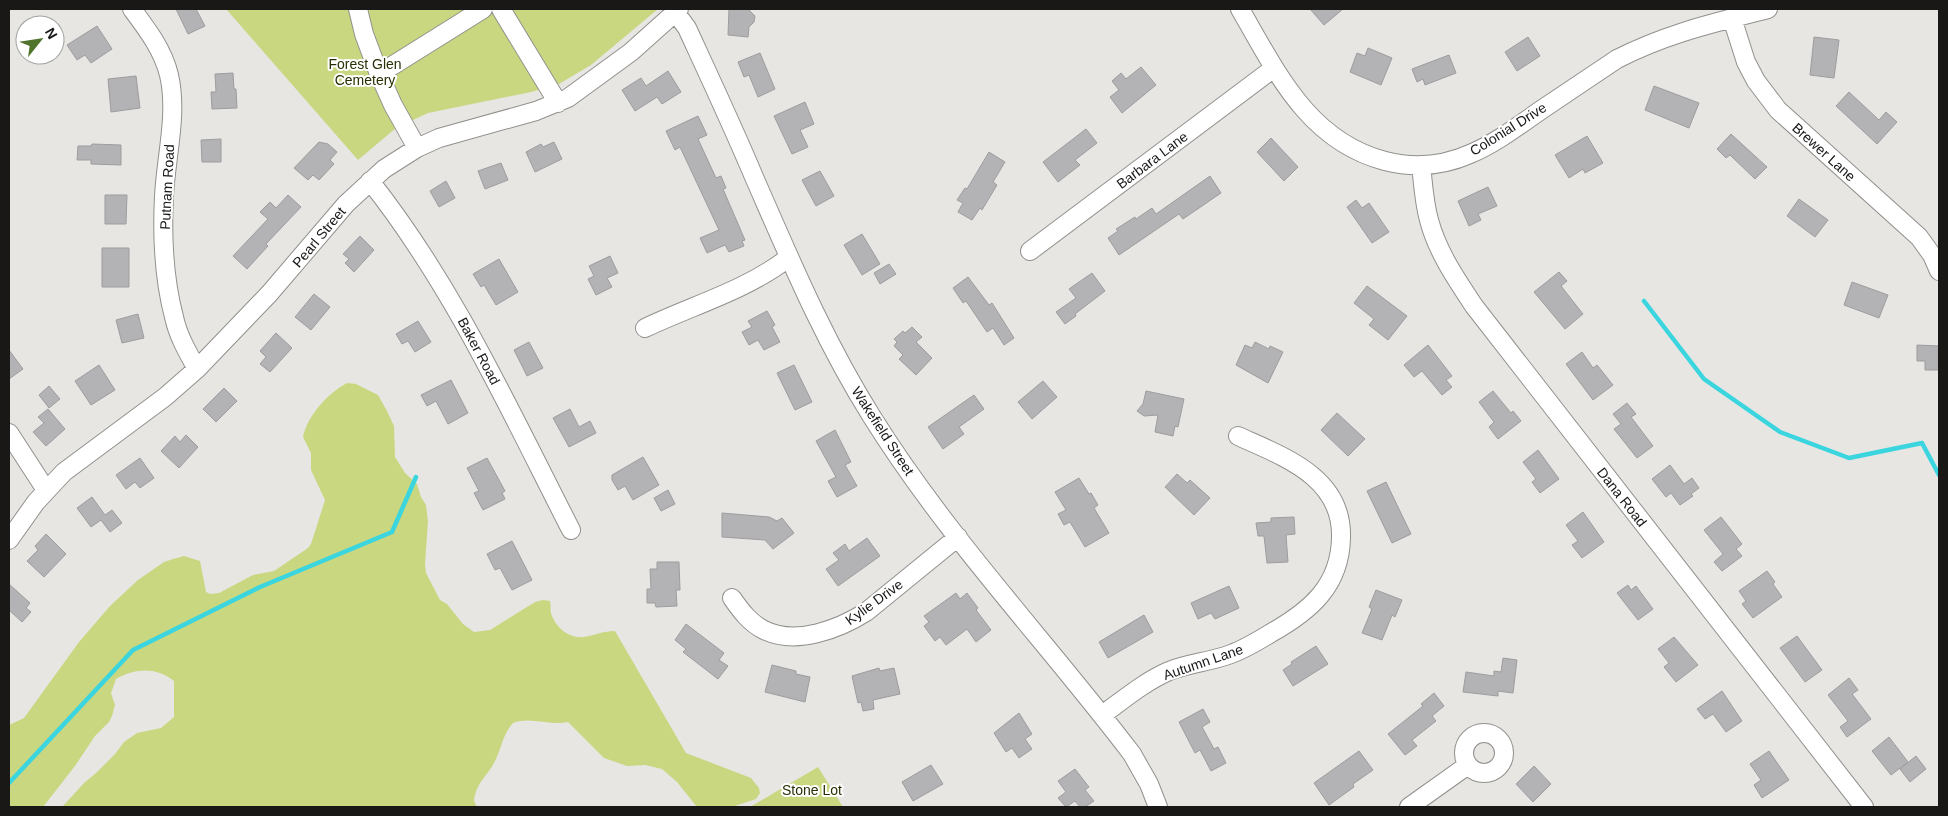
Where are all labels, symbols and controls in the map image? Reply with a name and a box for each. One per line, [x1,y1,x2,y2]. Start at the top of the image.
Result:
north arrow [15,15,65,65]
text: N [42,25,61,42]
park label: Forest Glen Cemetery [328,56,402,88]
street label: Colonial Drive [1467,99,1549,159]
street label: Brewer Lane [1789,119,1859,185]
street label: Barbara Lane [1113,128,1191,192]
street label: Putnam Road [157,144,177,230]
street label: Pearl Street [289,203,349,270]
street label: Baker Road [455,315,503,387]
street label: Wakefield Street [848,384,918,478]
street label: Dana Road [1594,464,1650,530]
street label: Kylie Drive [842,576,906,628]
street label: Autumn Lane [1161,641,1245,683]
park label: Stone Lot [782,782,842,798]

